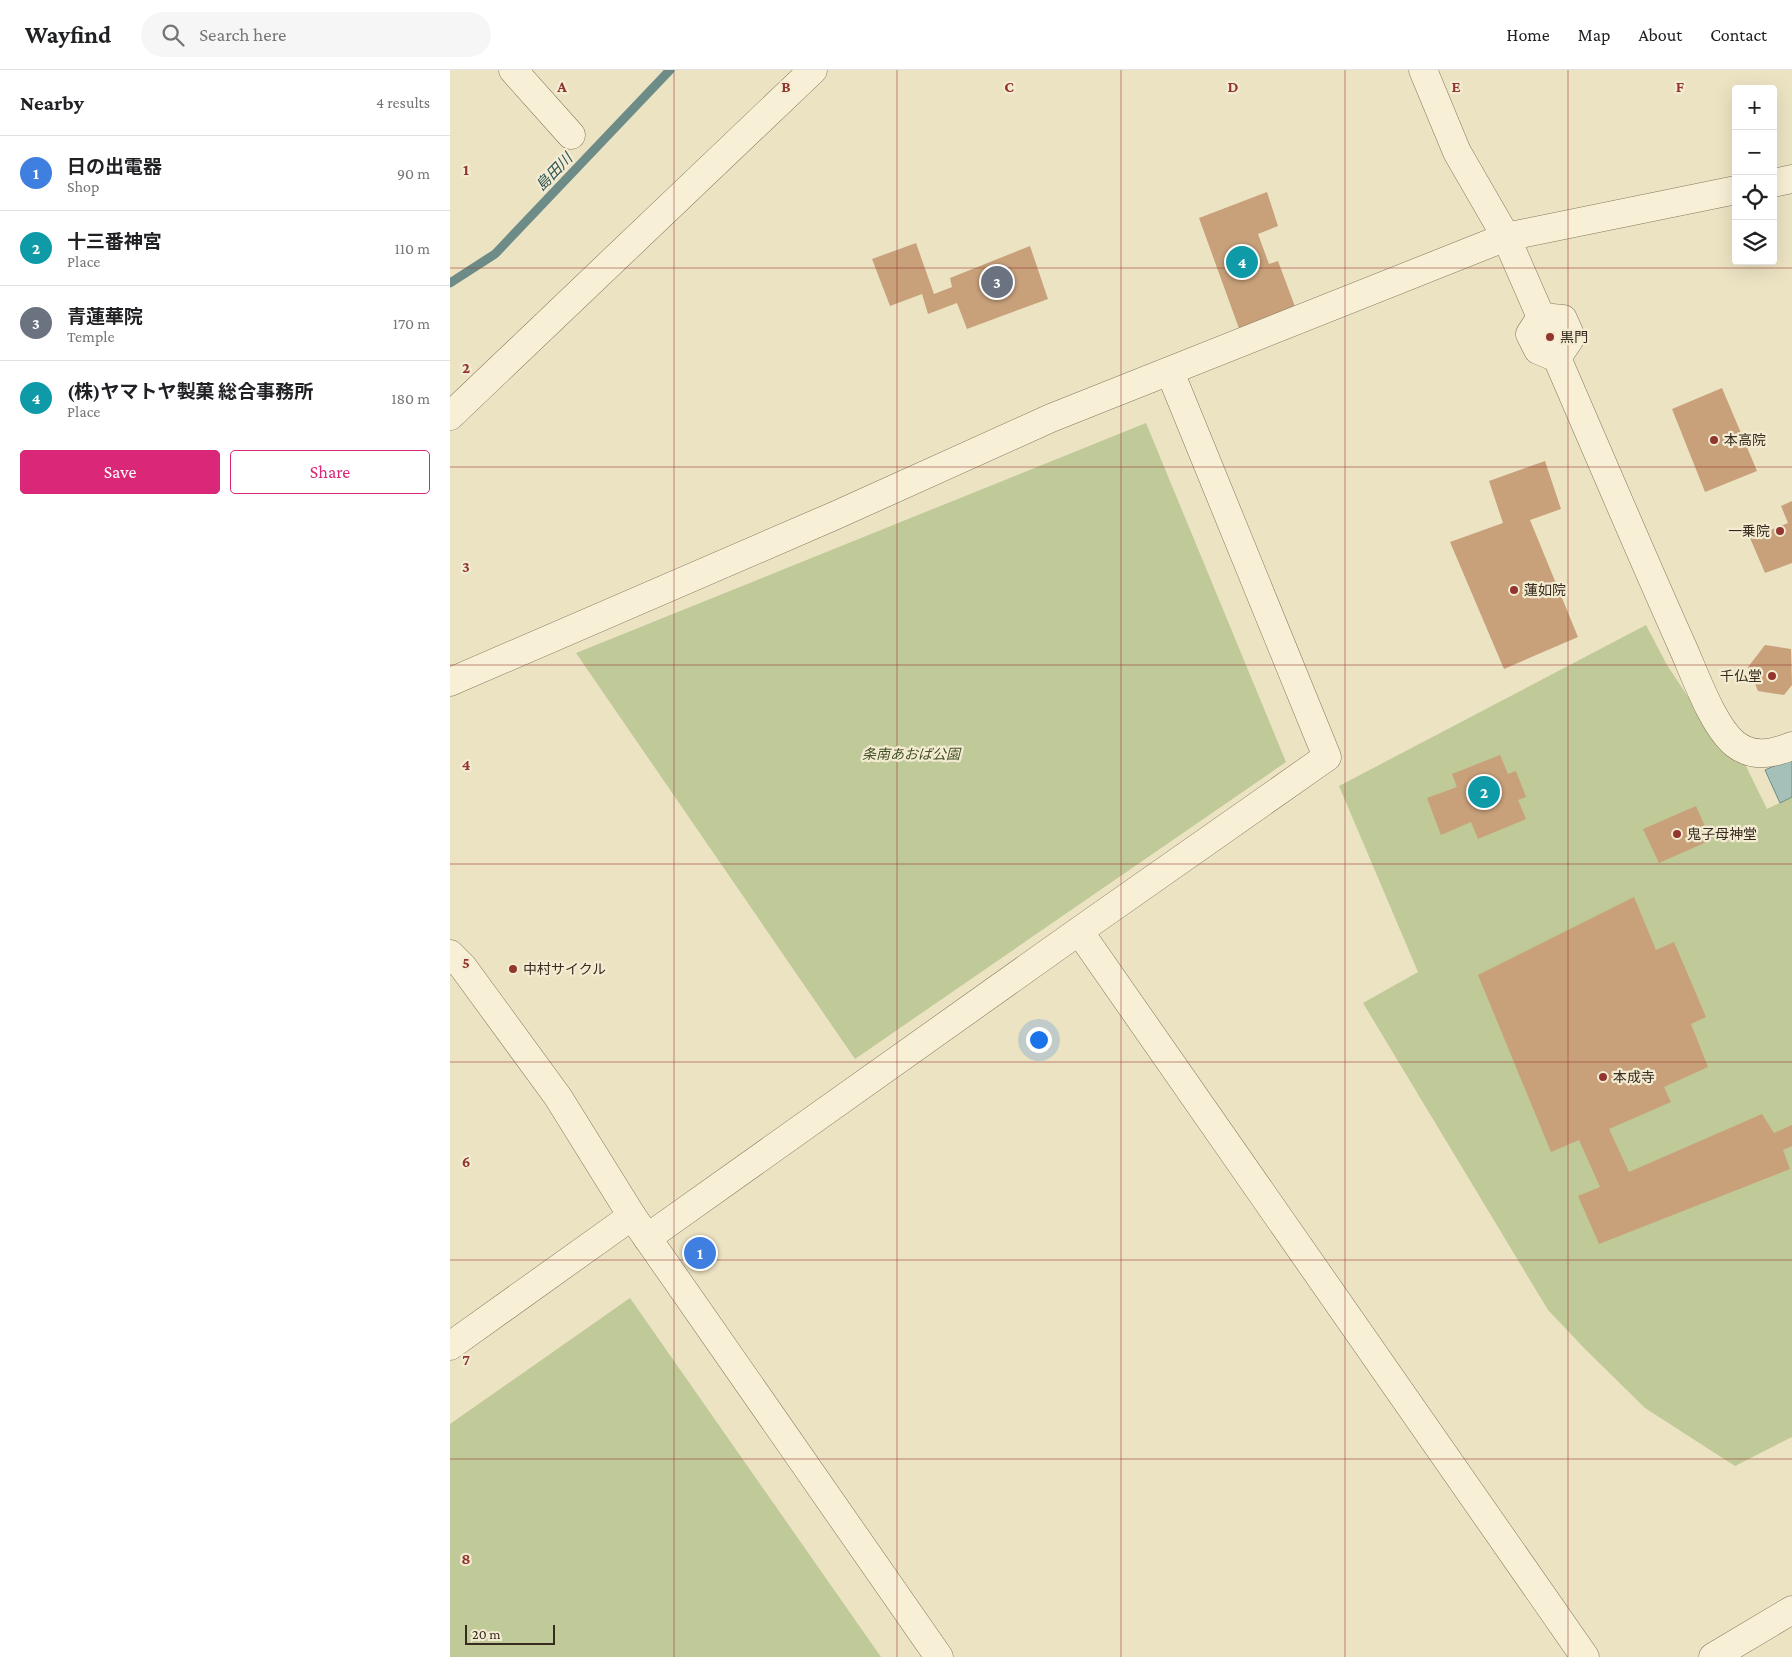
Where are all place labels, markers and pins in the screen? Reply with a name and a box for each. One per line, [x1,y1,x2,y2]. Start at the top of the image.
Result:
pin: 4 [1226,243,1258,281]
pin: 3 [981,263,1013,301]
place label: 黒門 [1560,329,1588,345]
marker: 黒門 [1544,331,1556,343]
place label: 本高院 [1724,432,1766,448]
marker: 本高院 [1708,434,1720,446]
place label: 一乗院 [1728,523,1770,539]
marker: 一乗院 [1774,525,1786,537]
place label: 蓮如院 [1524,582,1566,598]
marker: 蓮如院 [1508,584,1520,596]
place label: 千仏堂 [1720,668,1762,684]
marker: 千仏堂 [1766,670,1778,682]
pin: 2 [1468,773,1500,811]
place label: 鬼子母神堂 [1687,826,1757,842]
marker: 鬼子母神堂 [1671,828,1683,840]
place label: 中村サイクル [523,961,606,977]
marker: 中村サイクル [507,963,519,975]
place label: 本成寺 [1613,1069,1655,1085]
marker: 本成寺 [1597,1071,1609,1083]
pin: 1 [684,1234,716,1272]

